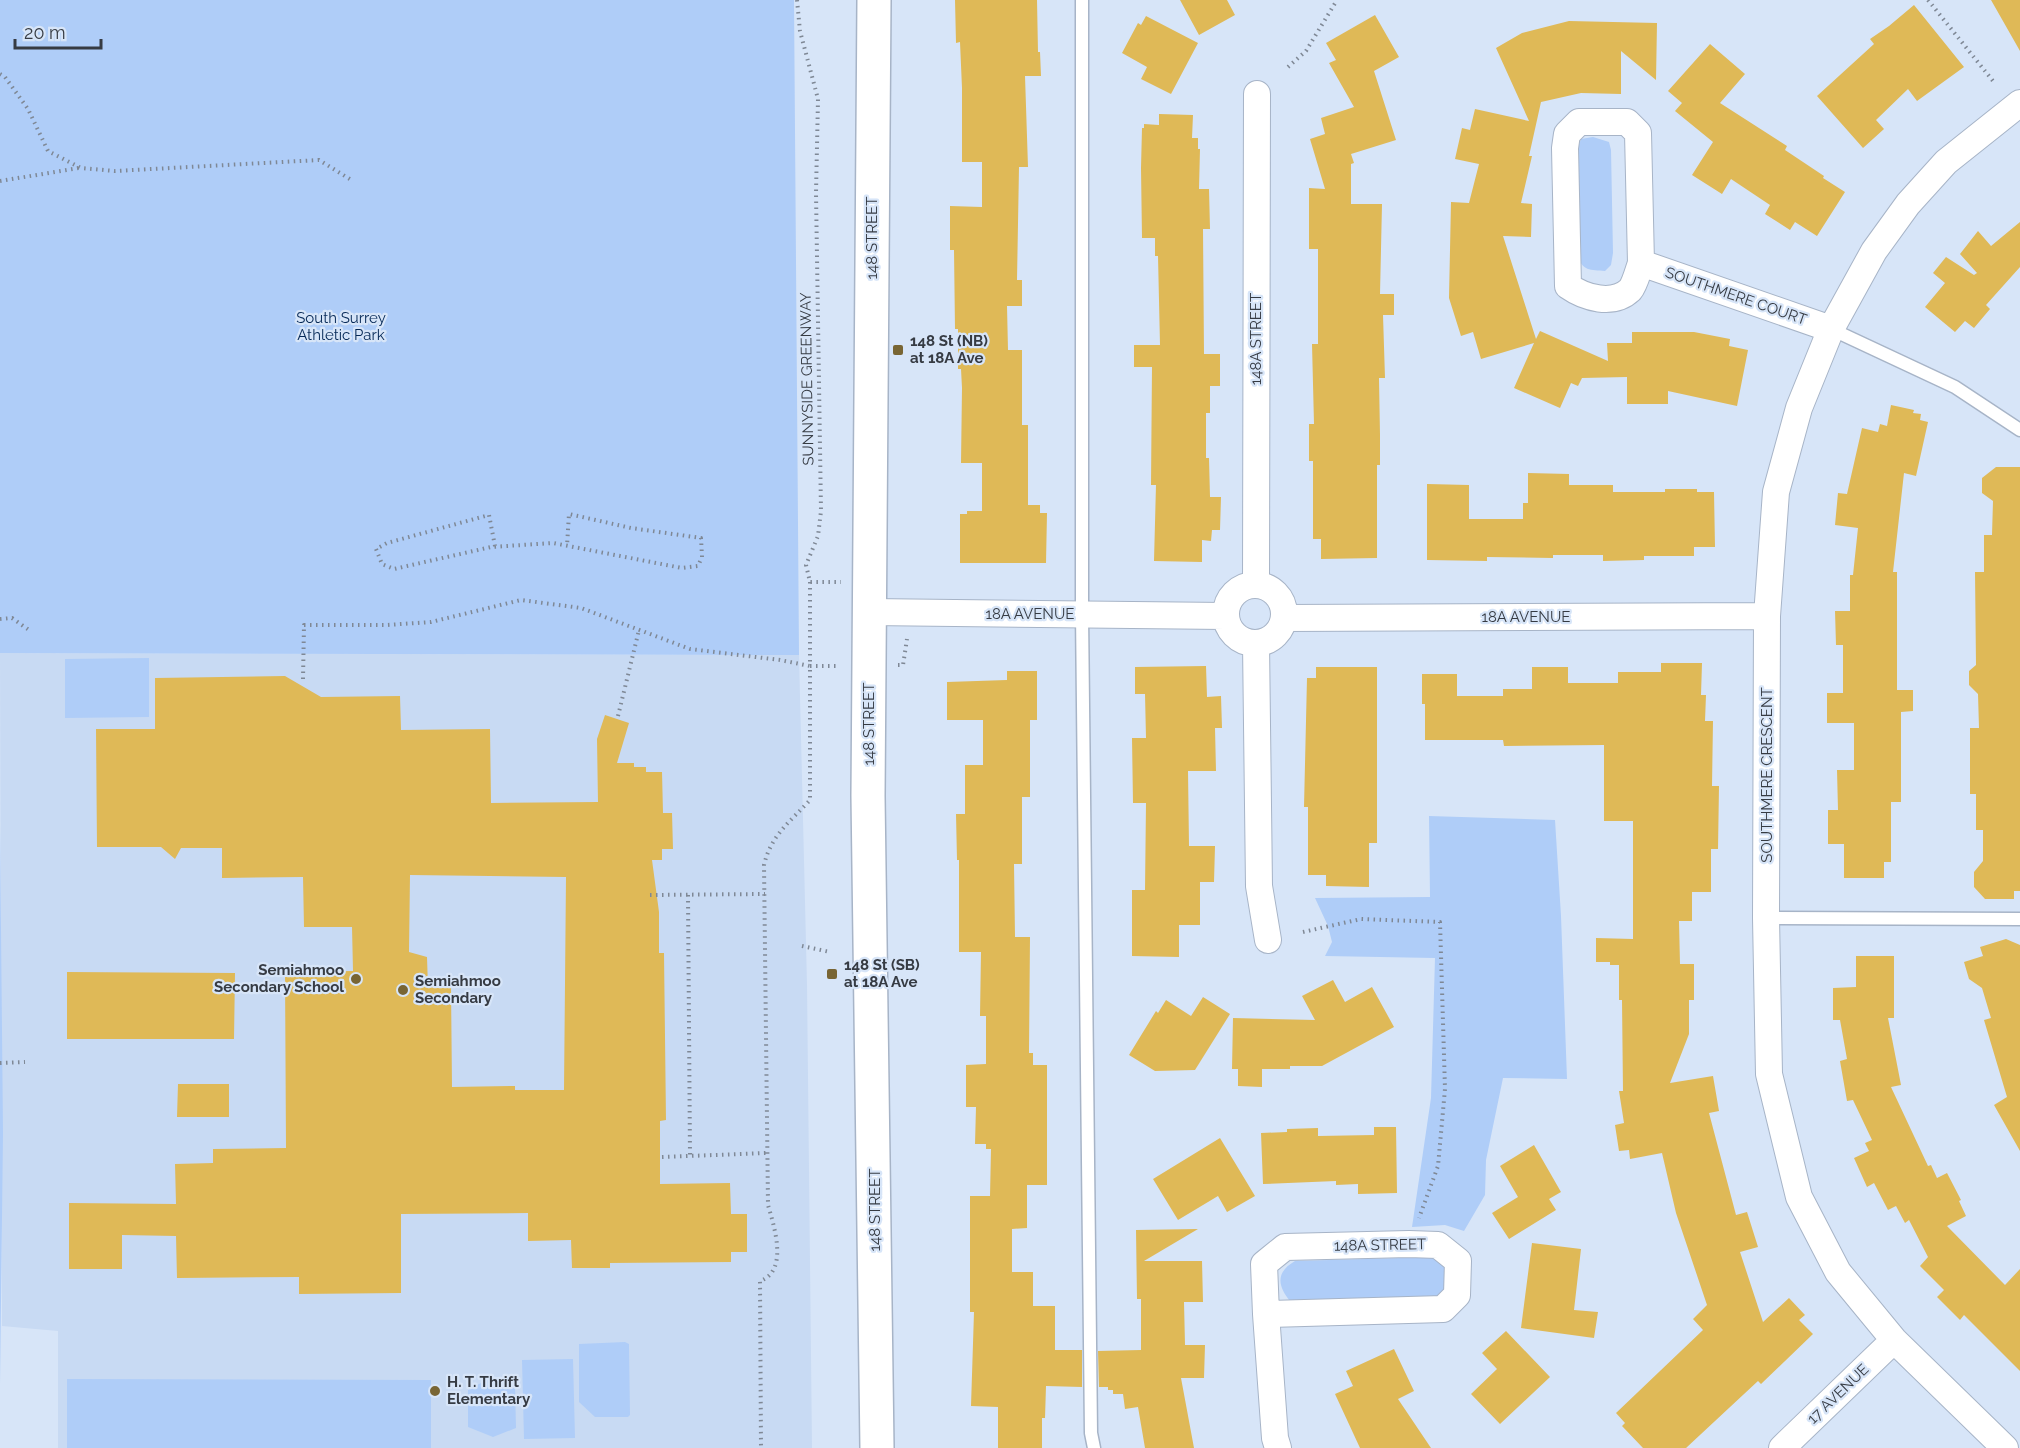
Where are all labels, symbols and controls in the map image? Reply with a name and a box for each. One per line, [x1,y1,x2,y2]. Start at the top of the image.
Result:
scale bar [15,12,100,50]
text: 20 m [24,22,66,43]
street label: 148 STREET [863,197,881,279]
street label: SOUTHMERE COURT [1663,263,1809,329]
street label: SUNNYSIDE GREENWAY [796,292,818,466]
street label: 148A STREET [1247,293,1265,385]
park label: South Surrey Athletic Park [296,309,386,344]
place label: 148 St (NB) at 18A Ave [910,332,988,367]
marker: 148 St (NB) at 18A Ave [891,343,905,357]
street label: 18A AVENUE [986,605,1074,623]
street label: 18A AVENUE [1482,608,1570,626]
street label: 148 STREET [860,683,878,765]
street label: SOUTHMERE CRESCENT [1758,687,1776,863]
place label: 148 St (SB) at 18A Ave [844,956,920,991]
place label: Semiahmoo Secondary School [214,961,344,996]
marker: 148 St (SB) at 18A Ave [825,967,839,981]
marker: Semiahmoo Secondary School [349,972,363,986]
place label: Semiahmoo Secondary [415,972,501,1007]
marker: Semiahmoo Secondary [396,983,410,997]
street label: 148 STREET [866,1169,884,1251]
street label: 148A STREET [1334,1235,1426,1255]
street label: 17 AVENUE [1804,1360,1872,1428]
place label: H. T. Thrift Elementary [447,1373,531,1408]
marker: H. T. Thrift Elementary [428,1384,442,1398]

